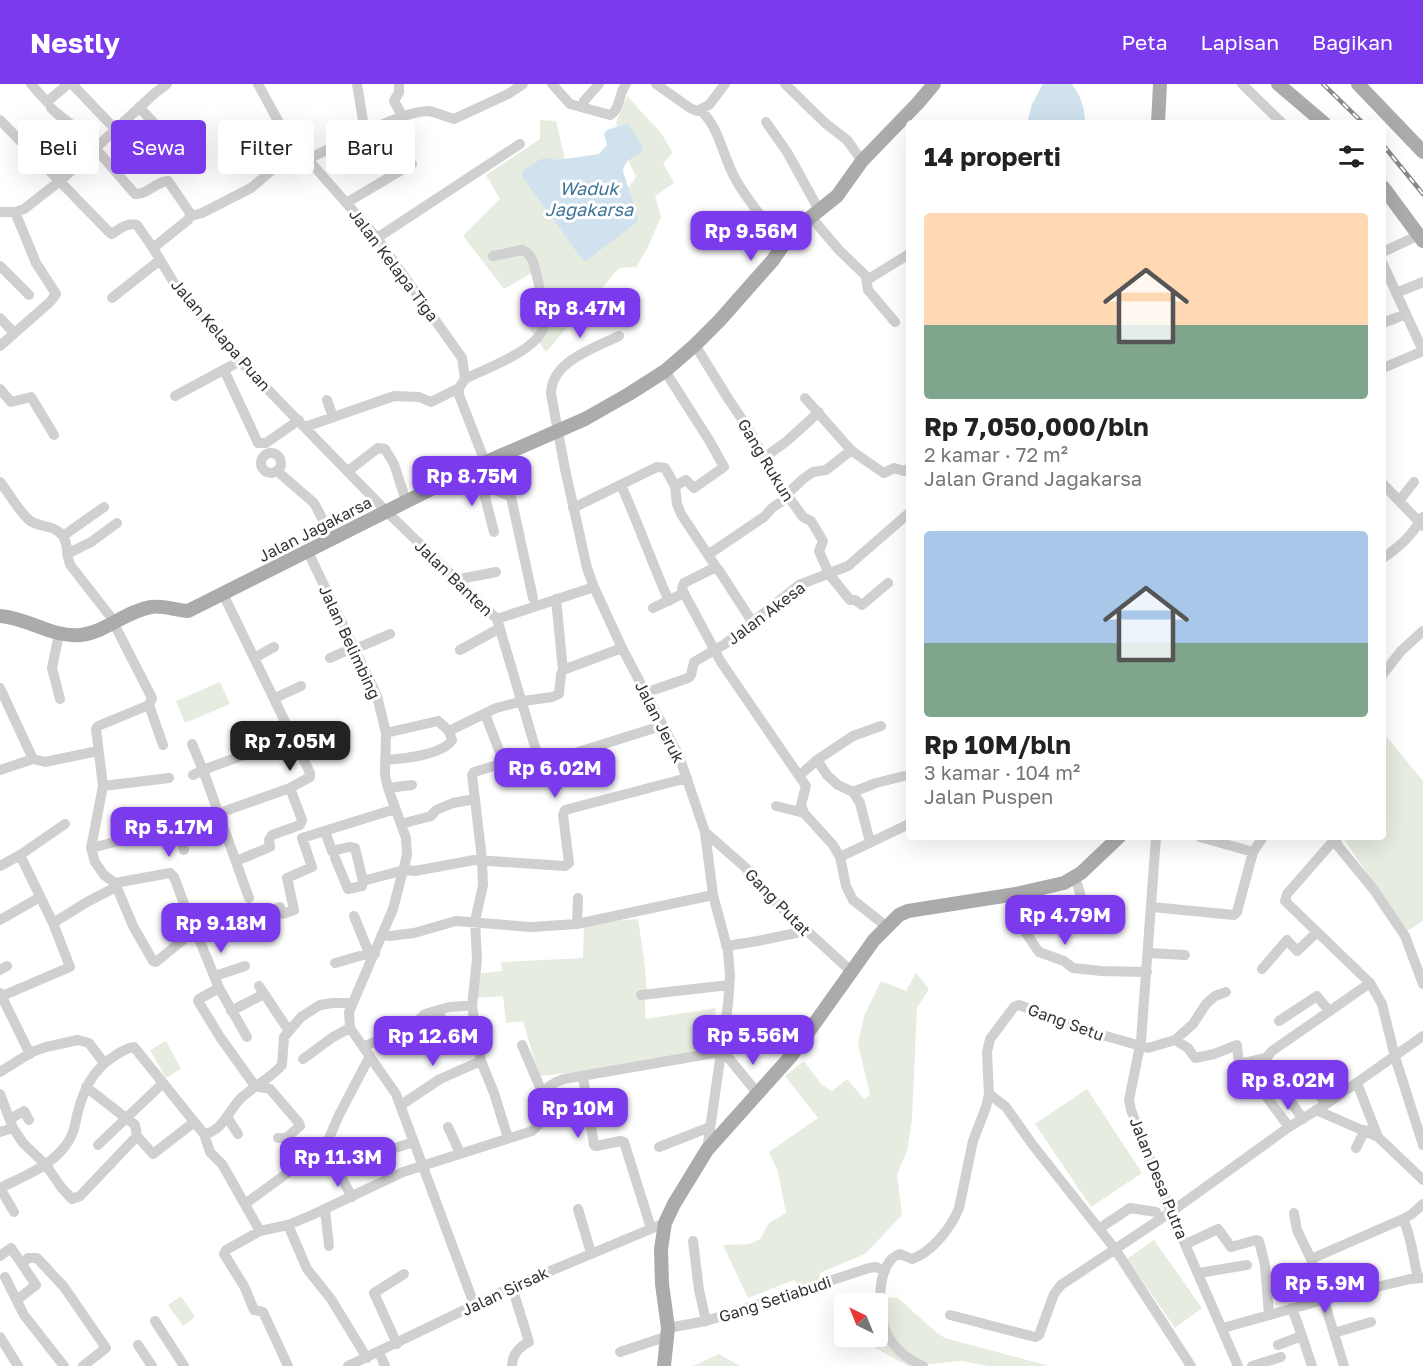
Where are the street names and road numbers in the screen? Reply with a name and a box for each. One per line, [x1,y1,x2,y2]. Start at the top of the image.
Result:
street label: Jalan Kelapa Tiga [345,205,443,325]
street label: Jalan Kelapa Puan [167,275,275,395]
street label: Gang Rukun [734,415,798,505]
street label: Jalan Jagakarsa [255,492,375,566]
street label: Jalan Banten [411,536,497,620]
street label: Jalan Akesa [723,577,809,649]
street label: Jalan Belimbing [315,582,385,702]
street label: Jalan Jeruk [631,678,689,766]
street label: Gang Putat [741,864,815,940]
street label: Gang Setu [1025,999,1107,1045]
street label: Jalan Desa Putra [1125,1114,1193,1242]
street label: Jalan Sirsak [459,1262,551,1320]
street label: Gang Setiabudi [716,1271,834,1327]

